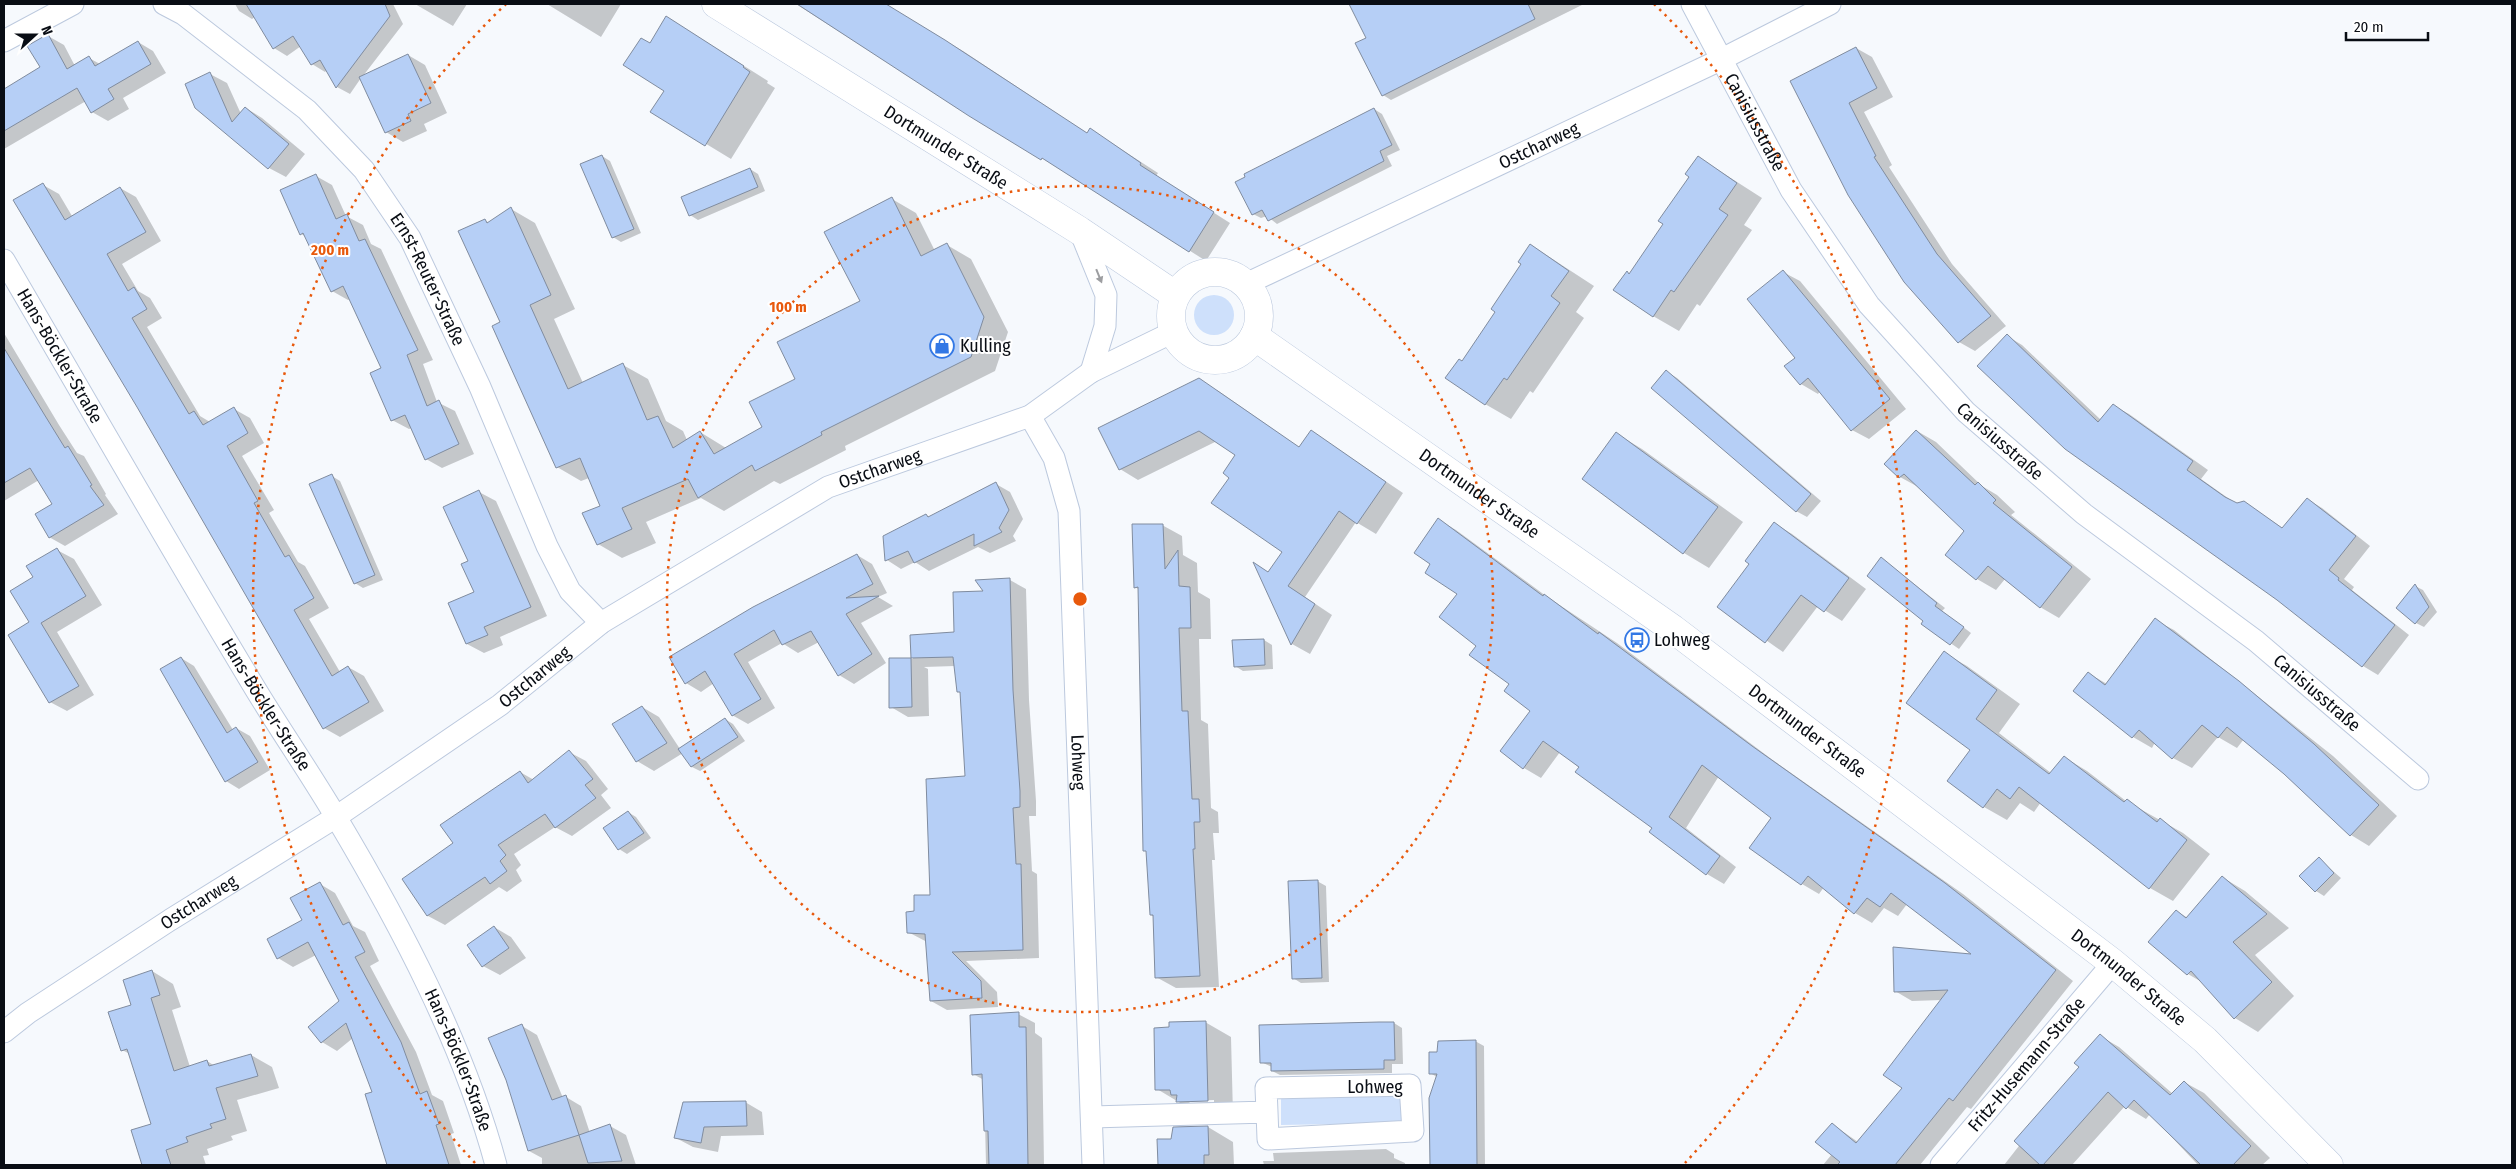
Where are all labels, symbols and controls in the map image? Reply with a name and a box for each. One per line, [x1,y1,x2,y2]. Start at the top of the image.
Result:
north arrow [10,10,60,60]
scale bar [2346,10,2428,42]
text: 20 m [2354,18,2384,36]
text: N [37,24,56,37]
street label: Canisiusstraße [1720,70,1790,175]
street label: Dortmunder Straße [880,101,1012,194]
street label: Ostcharweg [1495,117,1583,174]
street label: Ernst-Reuter-Straße [385,209,470,349]
text: 200 m [310,241,349,259]
one-way arrow [1095,269,1103,284]
street label: Hans-Böckler-Straße [12,285,108,427]
text: 100 m [769,298,807,316]
shop icon: Kulling [929,333,955,359]
place label: Kulling [960,335,1011,357]
street label: Canisiusstraße [1952,398,2048,485]
street label: Ostcharweg [836,444,925,493]
street label: Dortmunder Straße [1415,444,1544,543]
centre of rings [1071,590,1089,608]
bus stop icon: Lohweg [1624,627,1650,653]
place label: Lohweg [1654,629,1710,651]
street label: Hans-Böckler-Straße [216,634,316,775]
street label: Ostcharweg [494,641,575,713]
street label: Canisiusstraße [2269,650,2365,736]
street label: Dortmunder Straße [1744,679,1871,783]
street label: Lohweg [1066,734,1090,791]
street label: Ostcharweg [156,870,241,934]
street label: Dortmunder Straße [2067,924,2191,1031]
street label: Hans-Böckler-Straße [420,985,496,1134]
street label: Fritz-Husemann-Straße [1963,993,2090,1136]
street label: Lohweg [1347,1076,1403,1098]

